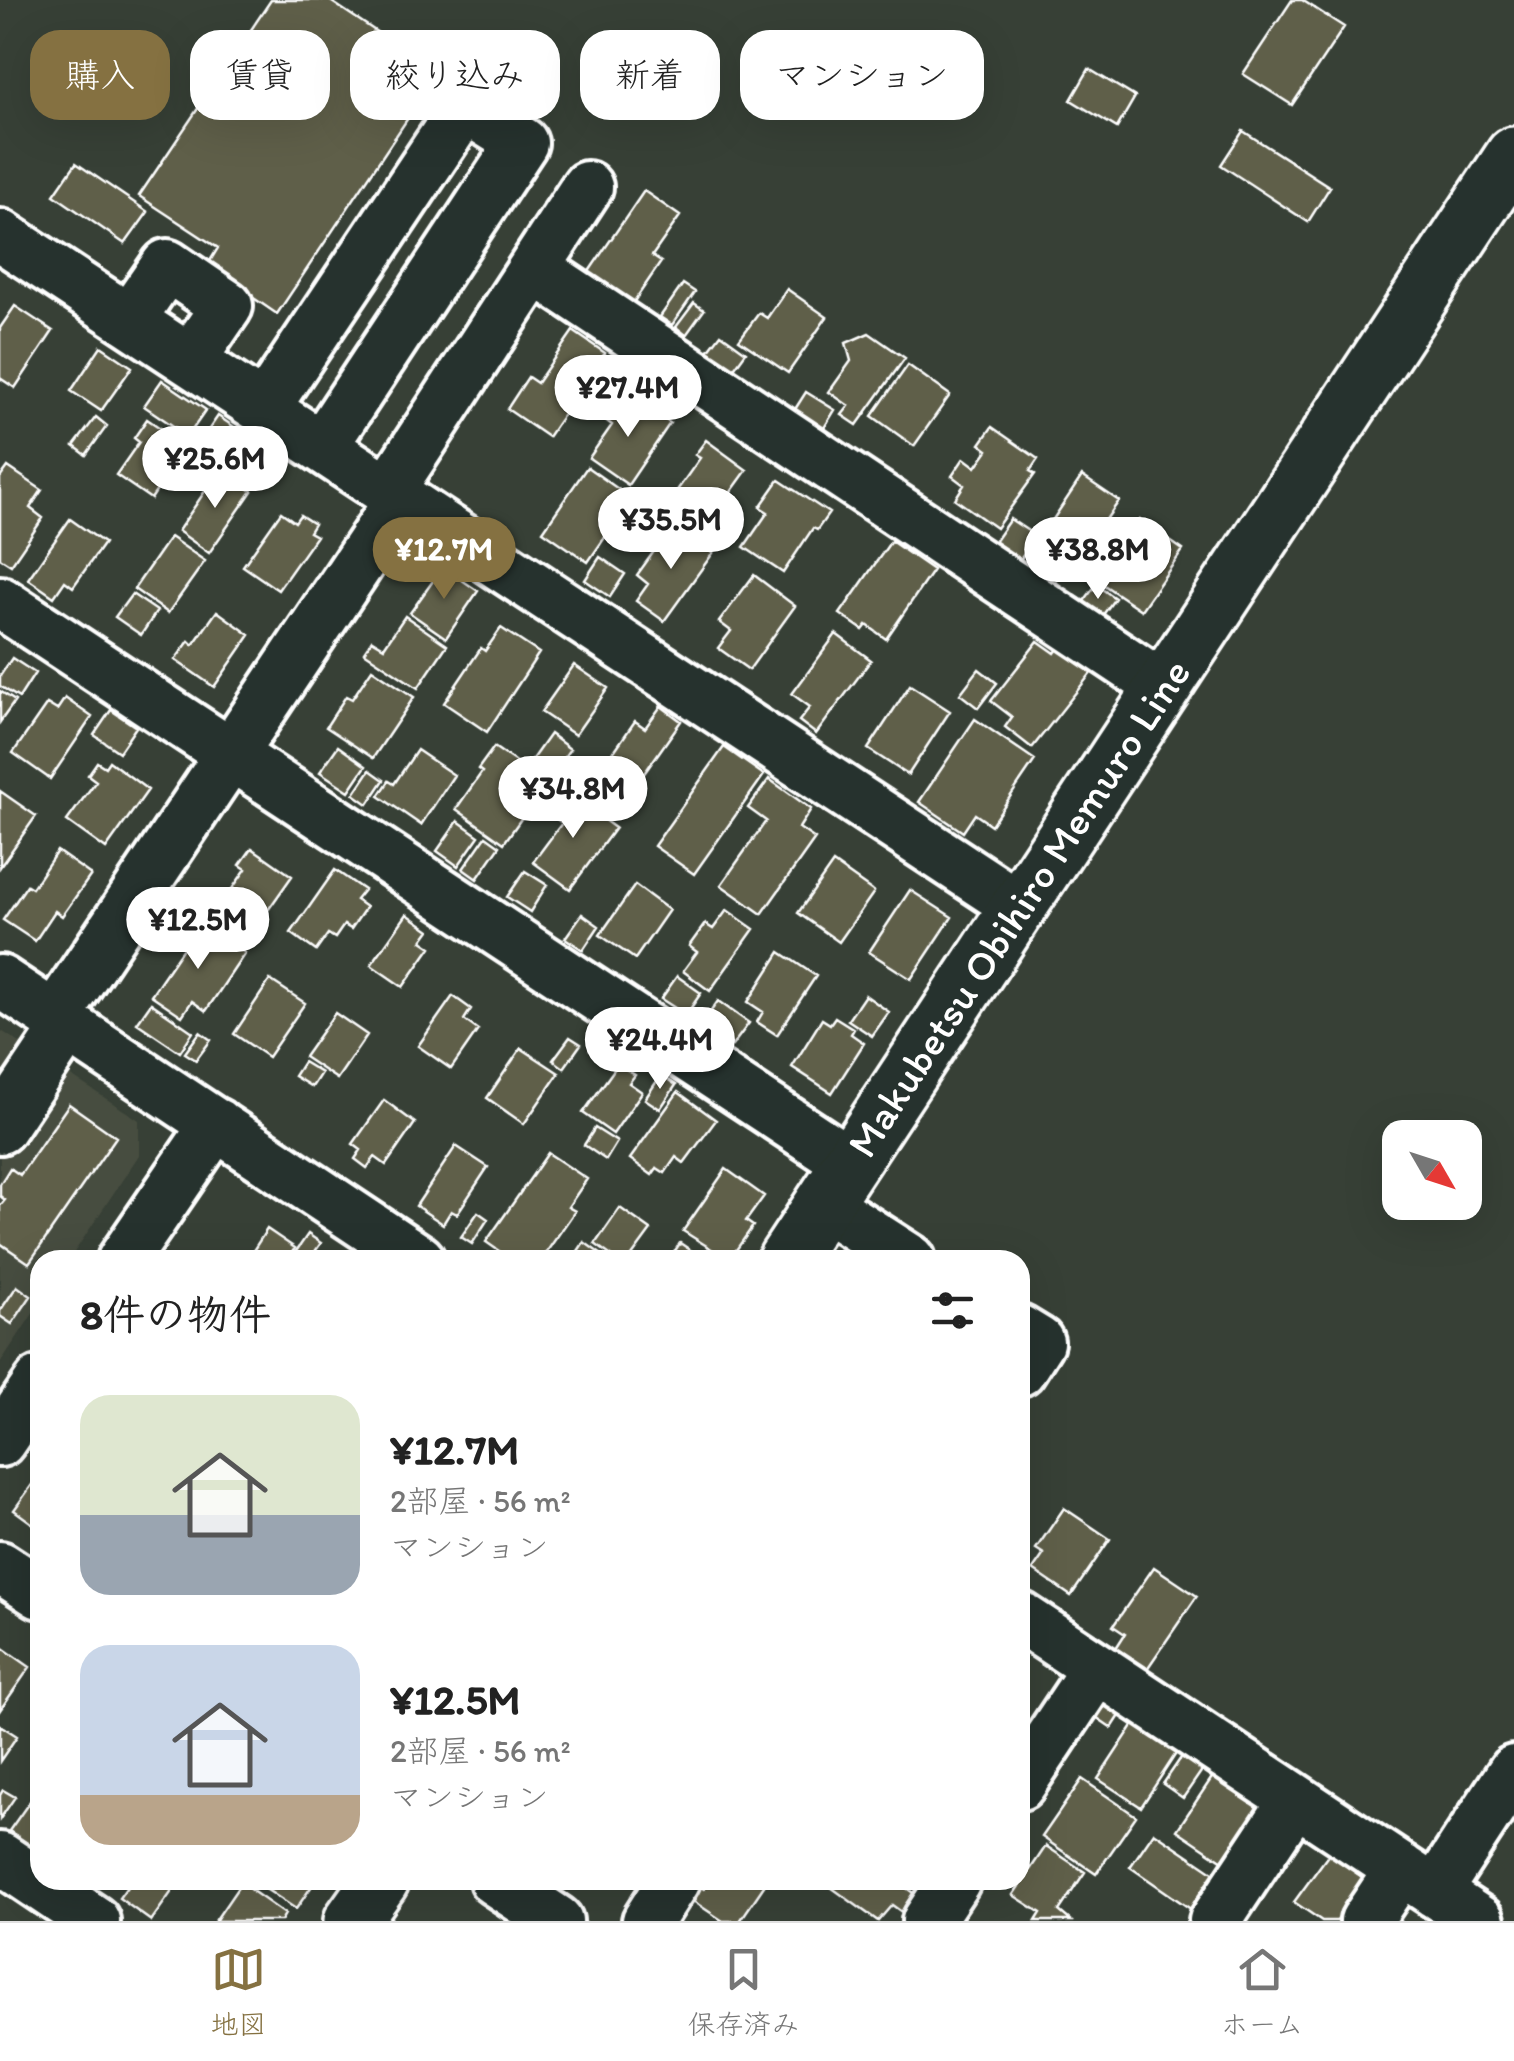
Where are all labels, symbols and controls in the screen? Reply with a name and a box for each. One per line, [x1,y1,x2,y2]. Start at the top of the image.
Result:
chip: 購入 [30,30,170,120]
chip: 賃貸 [190,30,330,120]
chip: 絞り込み [350,30,560,120]
chip: 新着 [580,30,720,120]
chip: マンション [740,30,984,120]
pin: ¥27.4M [547,355,709,440]
text: ¥27.4M [577,368,679,406]
pin: ¥25.6M [134,426,296,511]
text: ¥25.6M [164,439,266,477]
pin: ¥35.5M [590,487,752,572]
text: ¥35.5M [620,500,722,538]
pin: ¥12.7M [363,517,525,602]
pin: ¥38.8M [1017,517,1179,602]
text: ¥12.7M [395,530,493,568]
text: ¥38.8M [1046,530,1150,568]
street label: Makubetsu Obihiro Memuro Line [836,649,1201,1167]
pin: ¥34.8M [492,756,654,841]
text: ¥34.8M [520,769,626,807]
pin: ¥12.5M [117,887,279,972]
text: ¥12.5M [148,900,248,938]
pin: ¥24.4M [579,1007,741,1092]
text: ¥24.4M [607,1020,713,1058]
north arrow [1382,1120,1482,1220]
map controls [1382,1120,1482,1220]
icon: filters [925,1283,980,1338]
text: 8件の物件 [80,1289,271,1340]
text: ¥12.7M [390,1424,519,1475]
icon: home [160,1435,280,1555]
text: 2部屋 · 56 m² [390,1482,571,1520]
text: マンション [390,1528,549,1566]
text: ¥12.5M [390,1674,521,1725]
icon: home [160,1685,280,1805]
text: 2部屋 · 56 m² [390,1732,571,1770]
text: マンション [390,1778,549,1816]
tab: 地図 [211,1942,267,2042]
tab: 保存済み [688,1942,800,2042]
tab: ホーム [1221,1942,1303,2042]

